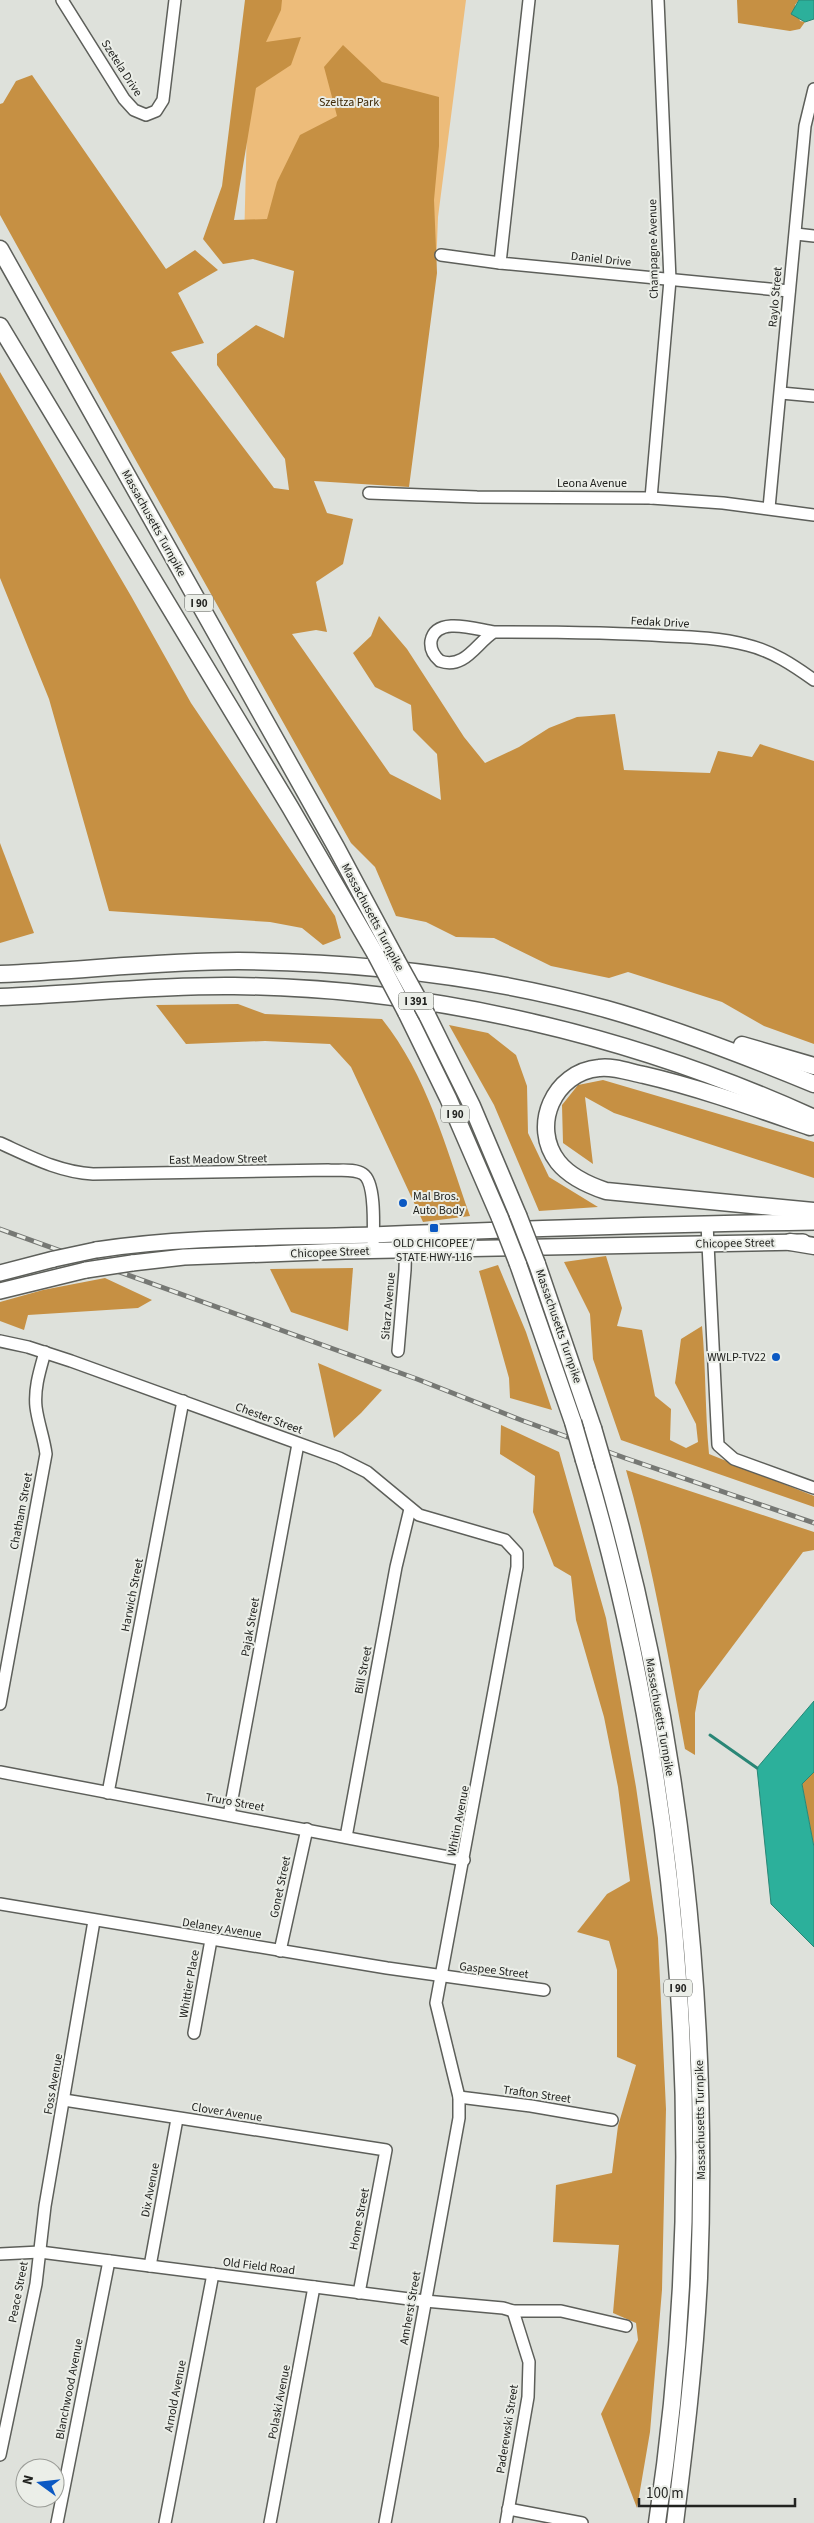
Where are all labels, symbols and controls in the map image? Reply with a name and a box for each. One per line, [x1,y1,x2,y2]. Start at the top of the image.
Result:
street label: Szetela Drive [97,37,146,100]
park label: Szeltza Park [319,94,379,111]
street label: Champagne Avenue [644,199,663,299]
street label: Daniel Drive [570,248,632,271]
street label: Raylo Street [764,266,787,328]
street label: Massachusetts Turnpike [117,467,190,580]
street label: Leona Avenue [557,475,627,492]
road number: I 90 [185,594,213,612]
street label: Fedak Drive [630,612,690,633]
street label: Massachusetts Turnpike [337,860,408,974]
road number: I 391 [398,992,434,1009]
road number: I 90 [441,1106,469,1122]
street label: East Meadow Street [169,1150,267,1169]
place label: Mal Bros. Auto Body [413,1188,465,1219]
marker: Mal Bros. Auto Body [397,1197,409,1209]
marker: OLD CHICOPEE / STATE HWY 116 [428,1222,440,1234]
street label: Chicopee Street [695,1234,775,1253]
place label: OLD CHICOPEE / STATE HWY 116 [393,1235,476,1266]
street label: Chicopee Street [290,1243,370,1262]
street label: Massachusetts Turnpike [531,1267,586,1386]
street label: Sitarz Avenue [377,1271,400,1341]
place label: WWLP-TV22 [707,1349,766,1366]
marker: WWLP-TV22 [770,1351,782,1363]
street label: Chester Street [233,1398,305,1439]
street label: Chatham Street [6,1471,37,1551]
street label: Harwich Street [117,1557,148,1633]
street label: Pajak Street [237,1596,264,1658]
street label: Bill Street [351,1645,376,1696]
street label: Massachusetts Turnpike [641,1657,678,1778]
street label: Whitin Avenue [443,1784,474,1858]
street label: Truro Street [204,1789,266,1816]
street label: Gonet Street [266,1855,295,1920]
street label: Delaney Avenue [181,1914,263,1943]
street label: Whittier Place [175,1948,204,2020]
street label: Gaspee Street [458,1958,529,1983]
road number: I 90 [664,1980,692,1996]
street label: Foss Avenue [40,2052,67,2116]
street label: Massachusetts Turnpike [691,2060,710,2180]
street label: Trafton Street [502,2081,572,2108]
street label: Clover Avenue [190,2099,264,2126]
street label: Dix Avenue [137,2161,164,2219]
street label: Home Street [345,2187,374,2251]
street label: Old Field Road [222,2254,296,2279]
street label: Peace Street [4,2260,33,2324]
street label: Amherst Street [396,2270,425,2346]
street label: Blanchwood Avenue [51,2337,88,2441]
street label: Arnold Avenue [160,2359,191,2433]
street label: Polaski Avenue [264,2363,295,2441]
street label: Paderewski Street [492,2383,523,2475]
north arrow [15,2458,65,2508]
text: N [18,2473,39,2487]
scale bar [639,2476,795,2508]
text: 100 m [646,2483,684,2504]

